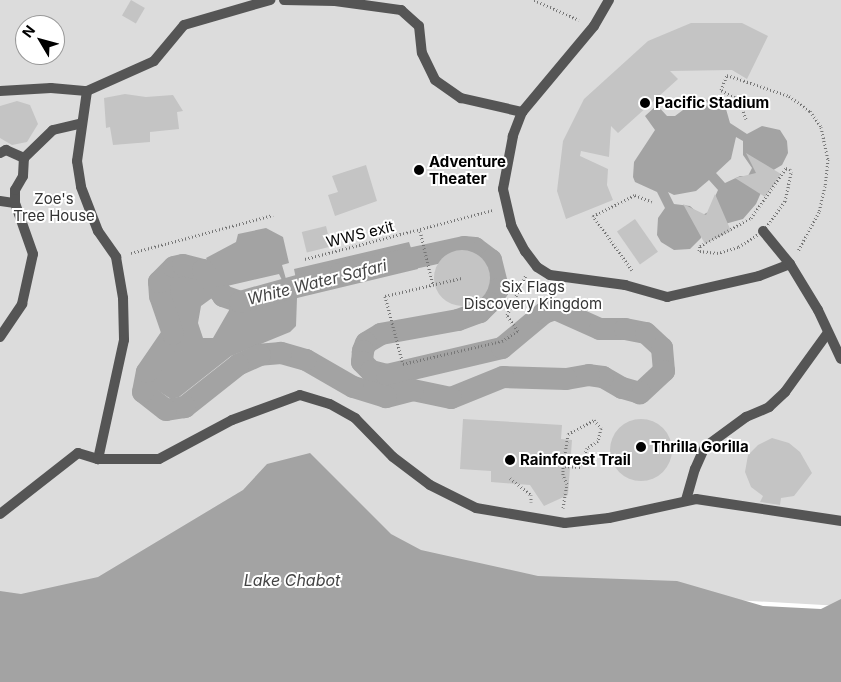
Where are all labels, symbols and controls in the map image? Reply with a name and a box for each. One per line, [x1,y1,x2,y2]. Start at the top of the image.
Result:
north arrow [15,15,65,65]
text: N [18,22,38,41]
place label: Pacific Stadium [655,94,769,112]
marker: Pacific Stadium [639,97,651,109]
place label: Adventure Theater [429,152,506,187]
marker: Adventure Theater [413,164,425,176]
park label: Zoe's Tree House [13,189,95,224]
street label: WWS exit [324,217,396,251]
water label: White Water Safari [245,255,389,309]
park label: Six Flags Discovery Kingdom [464,277,602,312]
place label: Thrilla Gorilla [651,438,749,456]
marker: Thrilla Gorilla [635,441,647,453]
place label: Rainforest Trail [520,451,631,469]
marker: Rainforest Trail [504,454,516,466]
water label: Lake Chabot [244,570,340,590]

